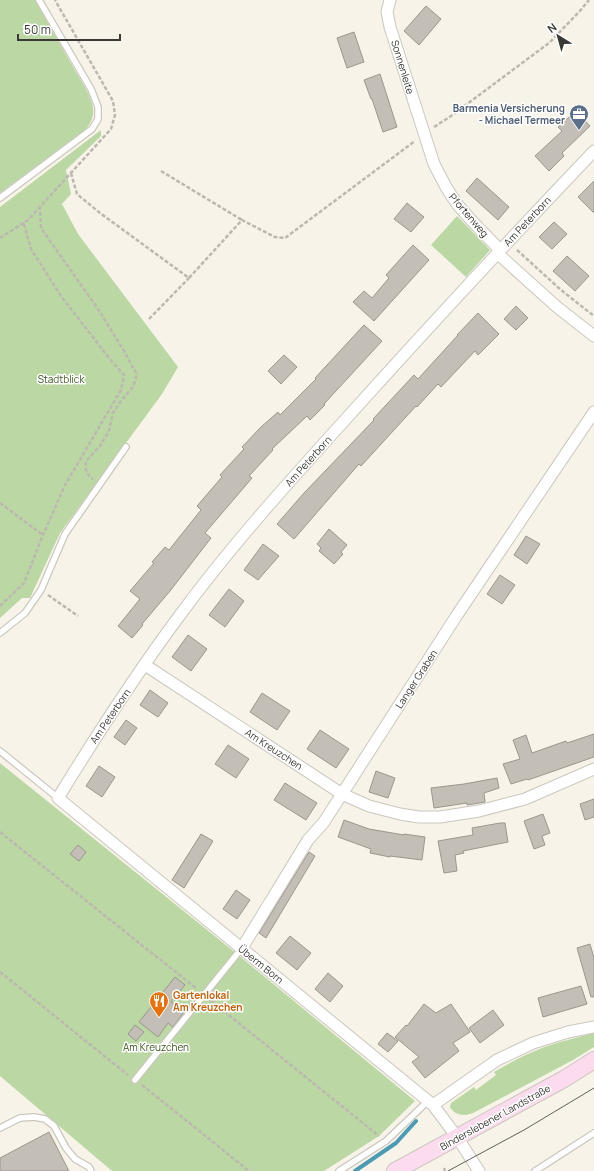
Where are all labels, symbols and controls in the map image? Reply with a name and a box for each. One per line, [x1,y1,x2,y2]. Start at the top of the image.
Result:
scale bar [18,16,120,42]
north arrow [538,16,578,56]
text: N [544,19,559,36]
text: 50 m [24,21,51,38]
street label: Sonnenleite [388,38,418,96]
place label: Barmenia Versicherung - Michael Termeer [453,101,565,127]
office icon: Barmenia Versicherung - Michael Termeer [568,103,590,131]
street label: Pfortenweg [446,190,492,240]
street label: Am Peterborn [500,193,554,249]
park label: Stadtblick [38,372,85,386]
street label: Am Peterborn [282,433,334,489]
street label: Langer Graben [392,647,440,711]
street label: Am Peterborn [86,686,134,746]
street label: Am Kreuzchen [242,725,306,773]
street label: Überm Born [235,941,287,987]
place label: Gartenlokal Am Kreuzchen [173,988,242,1014]
restaurant icon: Gartenlokal Am Kreuzchen [148,990,170,1018]
park label: Am Kreuzchen [123,1040,189,1054]
street label: Binderslebener Landstraße [437,1081,553,1153]

